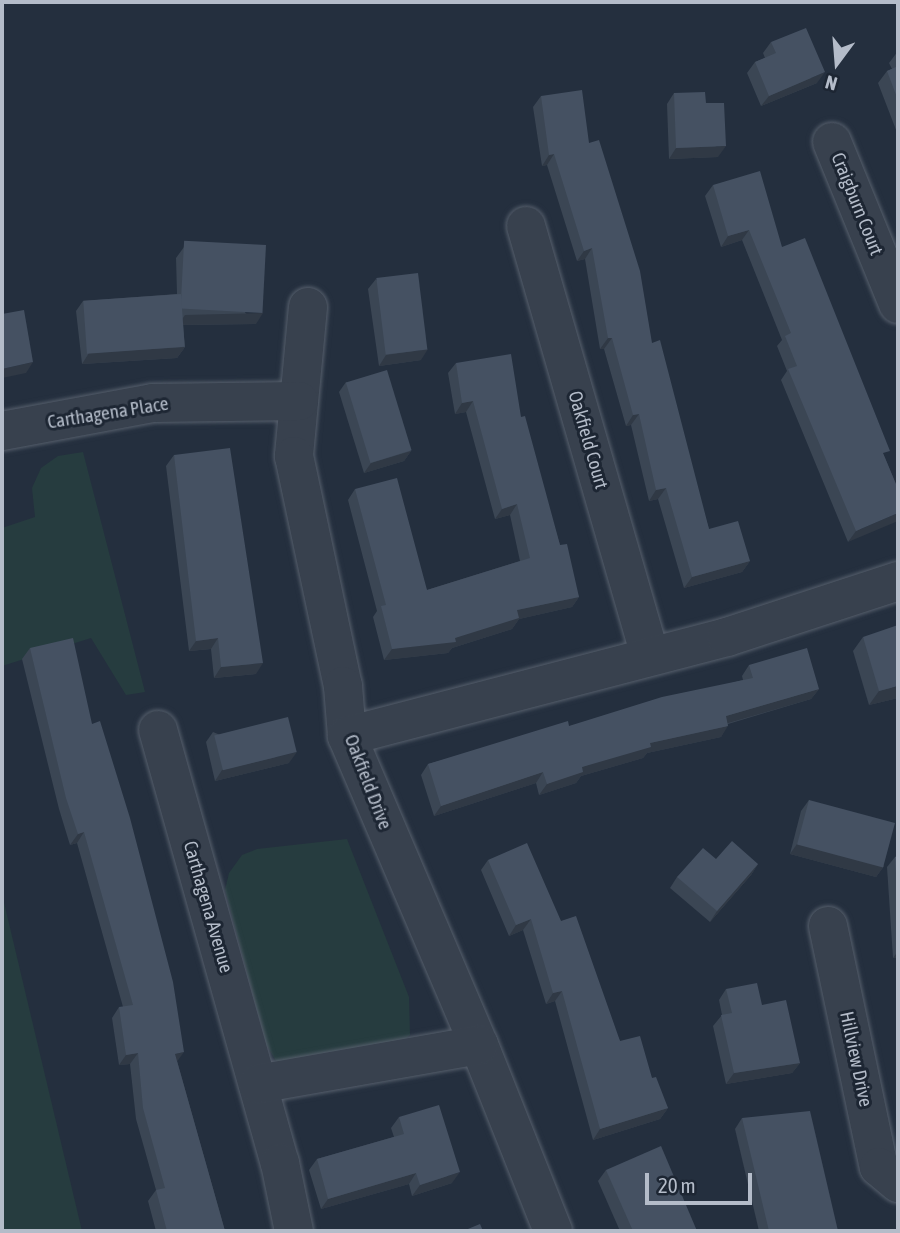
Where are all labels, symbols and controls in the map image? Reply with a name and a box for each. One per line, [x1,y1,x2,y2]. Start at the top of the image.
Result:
north arrow [802,28,872,98]
text: N [823,71,840,95]
street label: Craigburn Court [826,150,888,258]
street label: Oakfield Court [563,389,613,491]
street label: Carthagena Place [46,392,170,434]
street label: Oakfield Drive [339,731,397,833]
street label: Carthagena Avenue [178,839,238,975]
street label: Hillview Drive [835,1009,877,1109]
scale bar [648,1160,755,1204]
text: 20 m [658,1173,696,1197]

